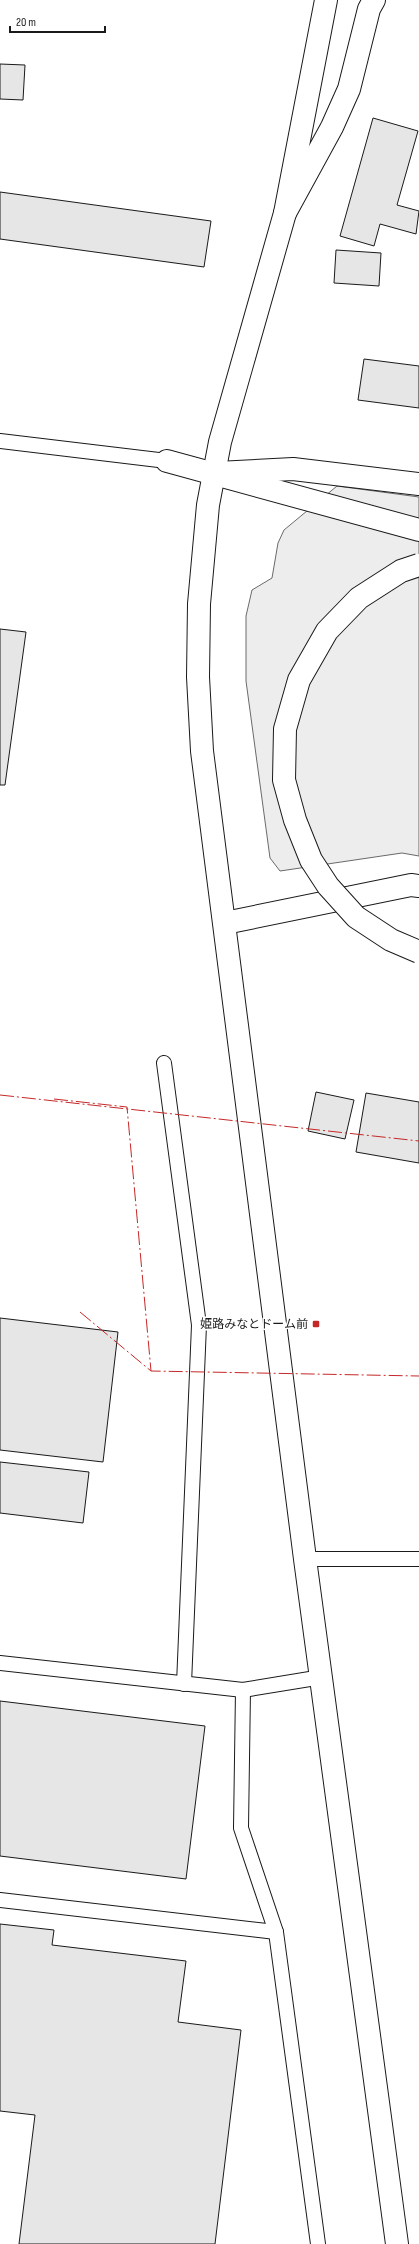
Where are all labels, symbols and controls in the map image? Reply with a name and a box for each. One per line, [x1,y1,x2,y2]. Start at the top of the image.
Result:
scale bar [10,8,105,34]
text: 20 m [16,15,36,30]
place label: 姫路みなとドーム前 [200,1317,308,1332]
marker: 姫路みなとドーム前 [311,1319,321,1329]

